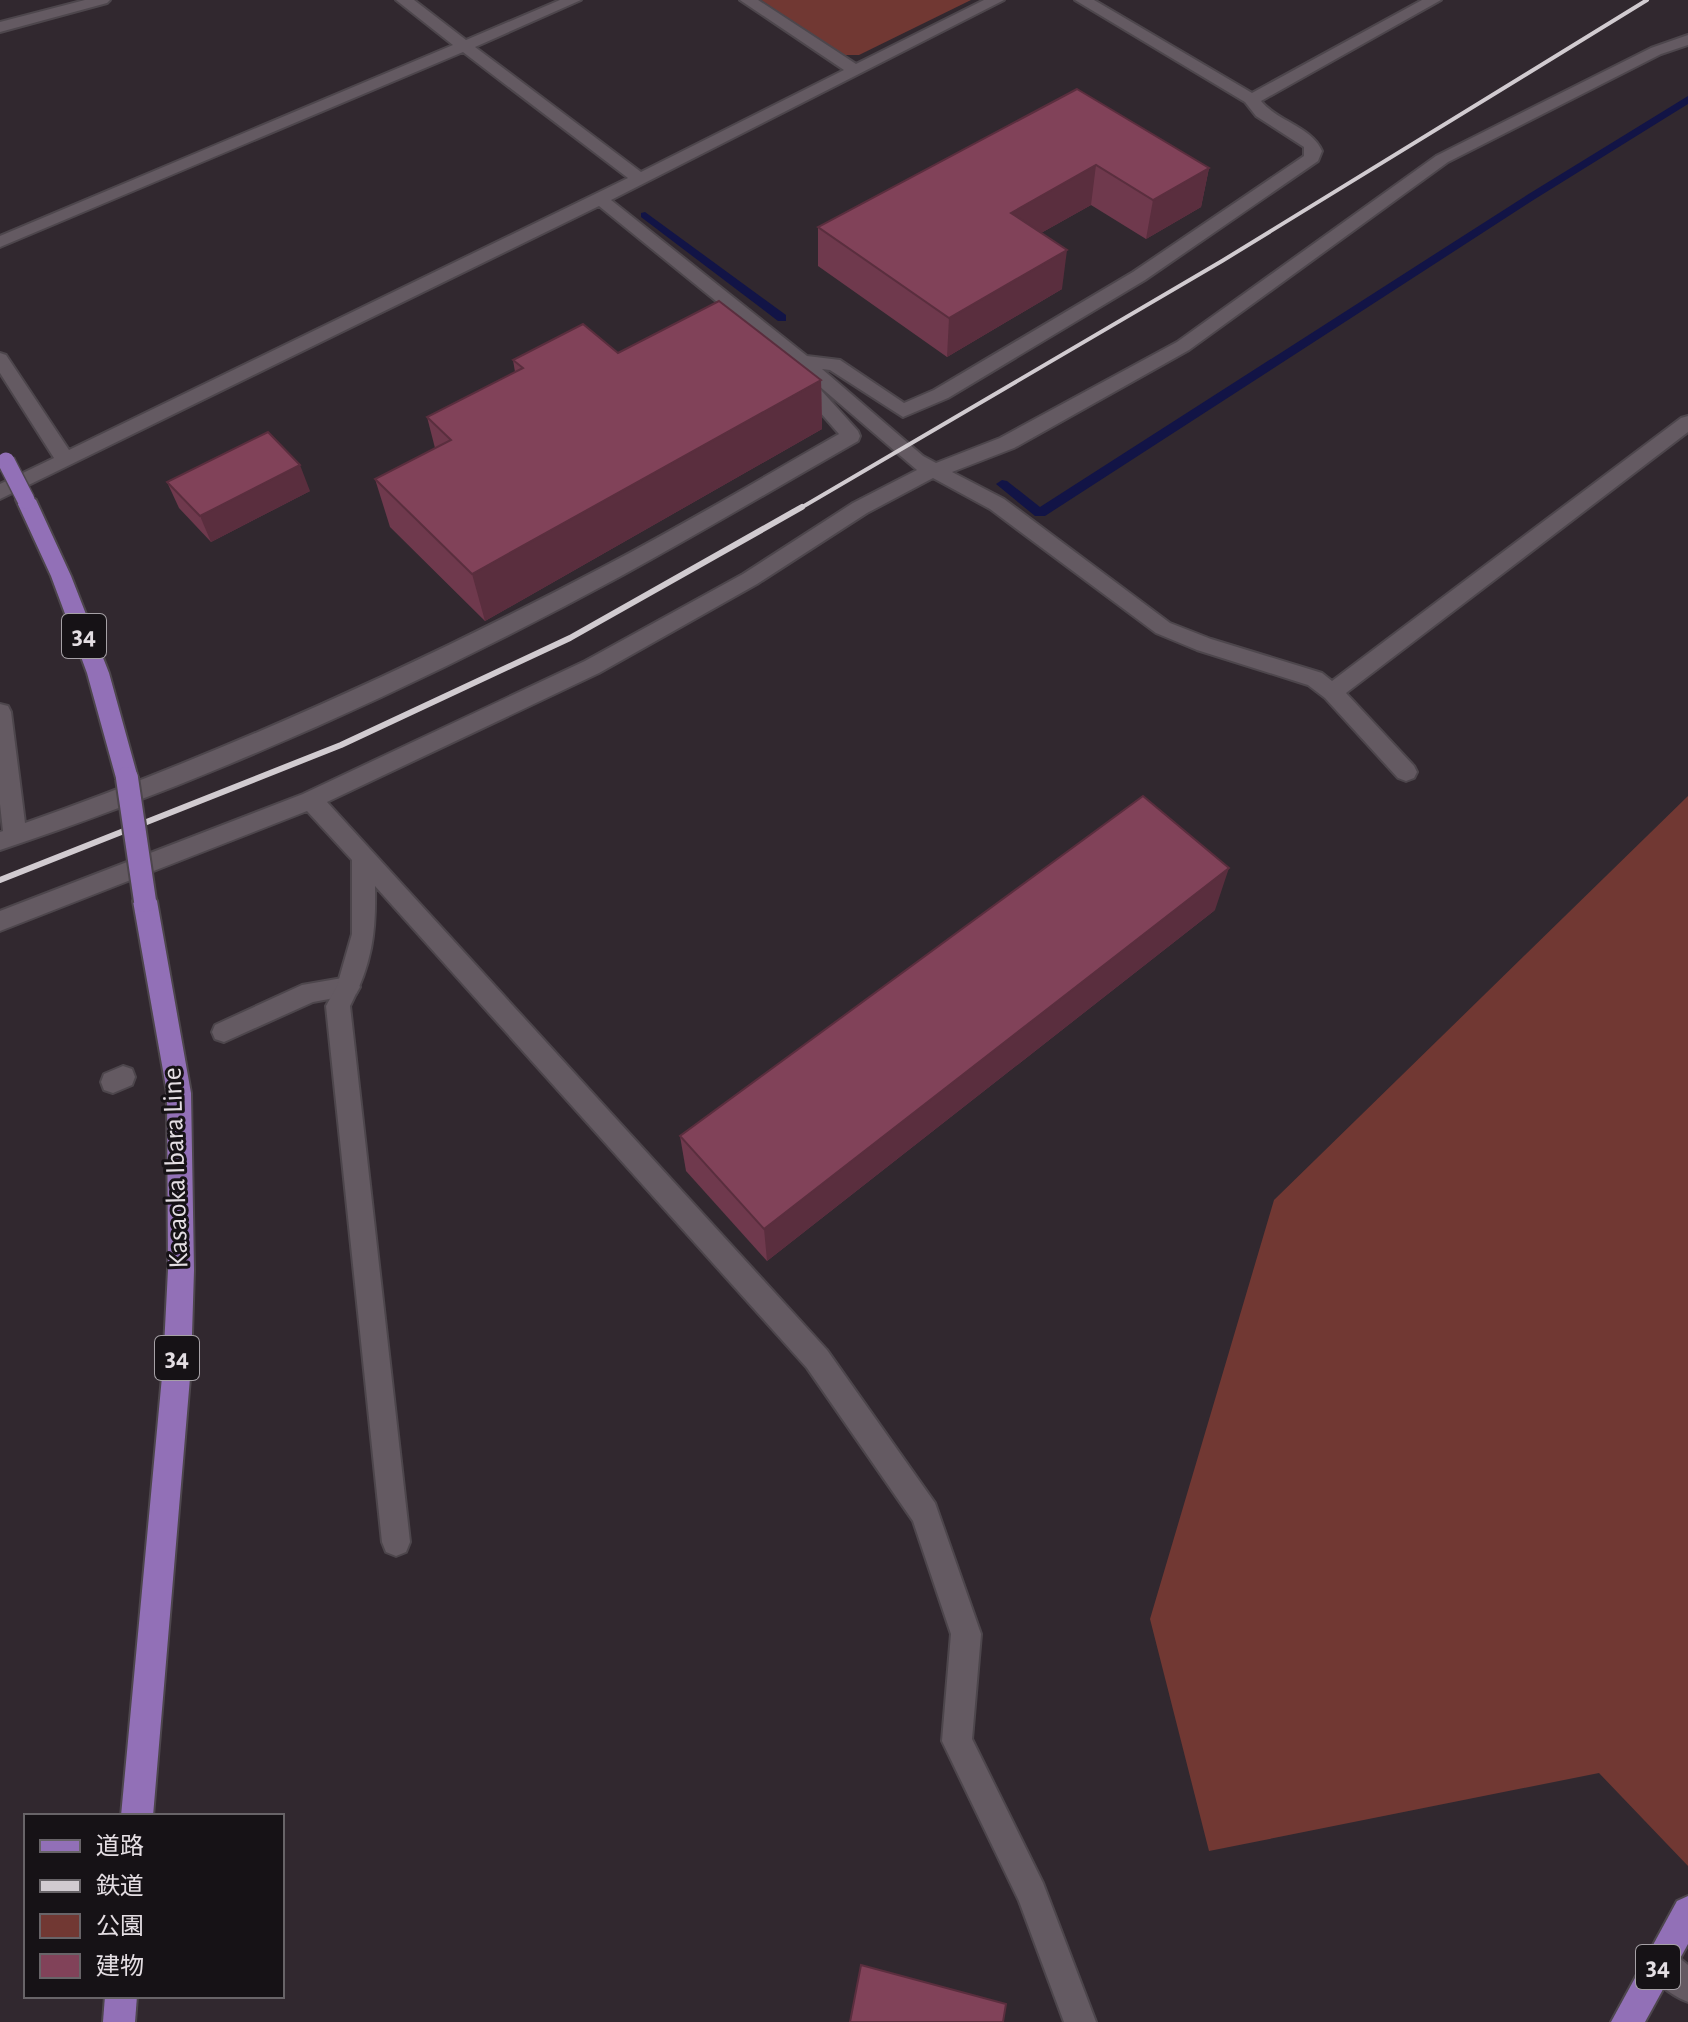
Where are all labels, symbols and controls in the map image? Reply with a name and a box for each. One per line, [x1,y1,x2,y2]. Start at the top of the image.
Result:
road number: 34 [62,614,106,658]
street label: Kasaoka Ibara Line [158,1067,194,1269]
road number: 34 [155,1336,199,1380]
legend [24,1814,284,1998]
text: 道路 [96,1833,144,1859]
text: 鉄道 [96,1873,144,1899]
text: 公園 [96,1914,144,1939]
road number: 34 [1636,1945,1680,1989]
text: 建物 [96,1954,144,1979]

